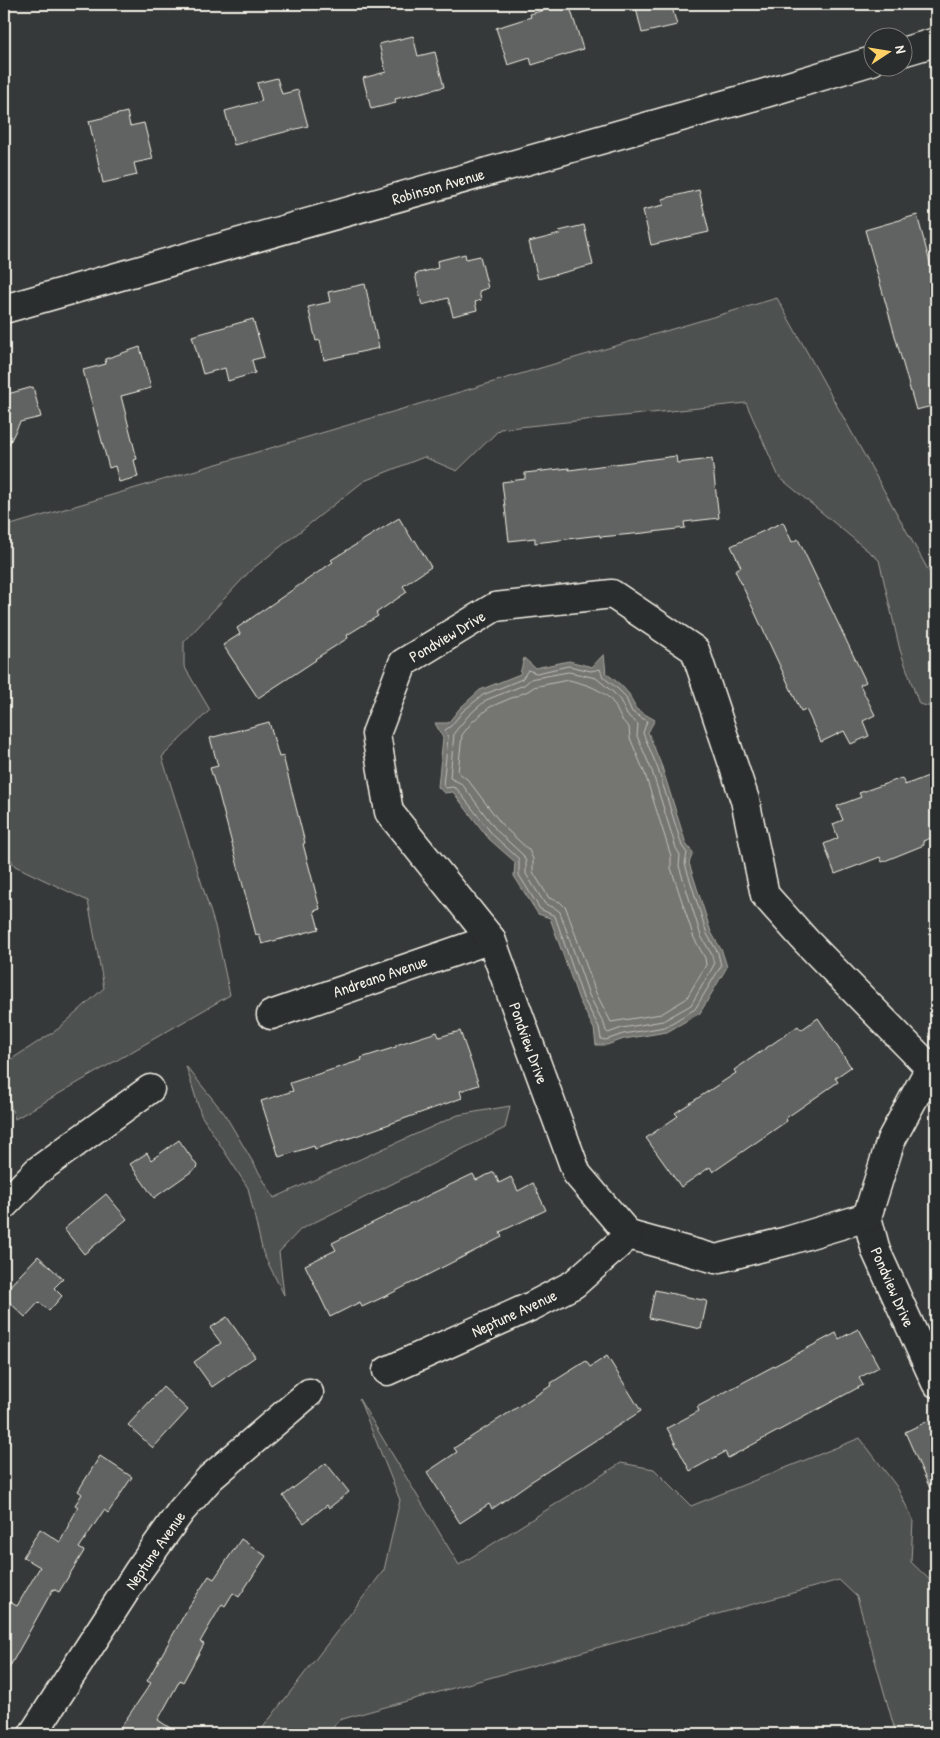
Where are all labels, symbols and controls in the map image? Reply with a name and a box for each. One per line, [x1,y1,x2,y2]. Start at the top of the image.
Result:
north arrow [862,28,912,78]
text: N [891,44,911,55]
street label: Robinson Avenue [389,162,487,210]
street label: Pondview Drive [405,604,490,667]
street label: Andreano Avenue [330,949,431,1002]
street label: Pondview Drive [504,999,554,1087]
street label: Pondview Drive [866,1244,921,1331]
street label: Neptune Avenue [468,1283,561,1342]
street label: Neptune Avenue [120,1506,191,1594]

